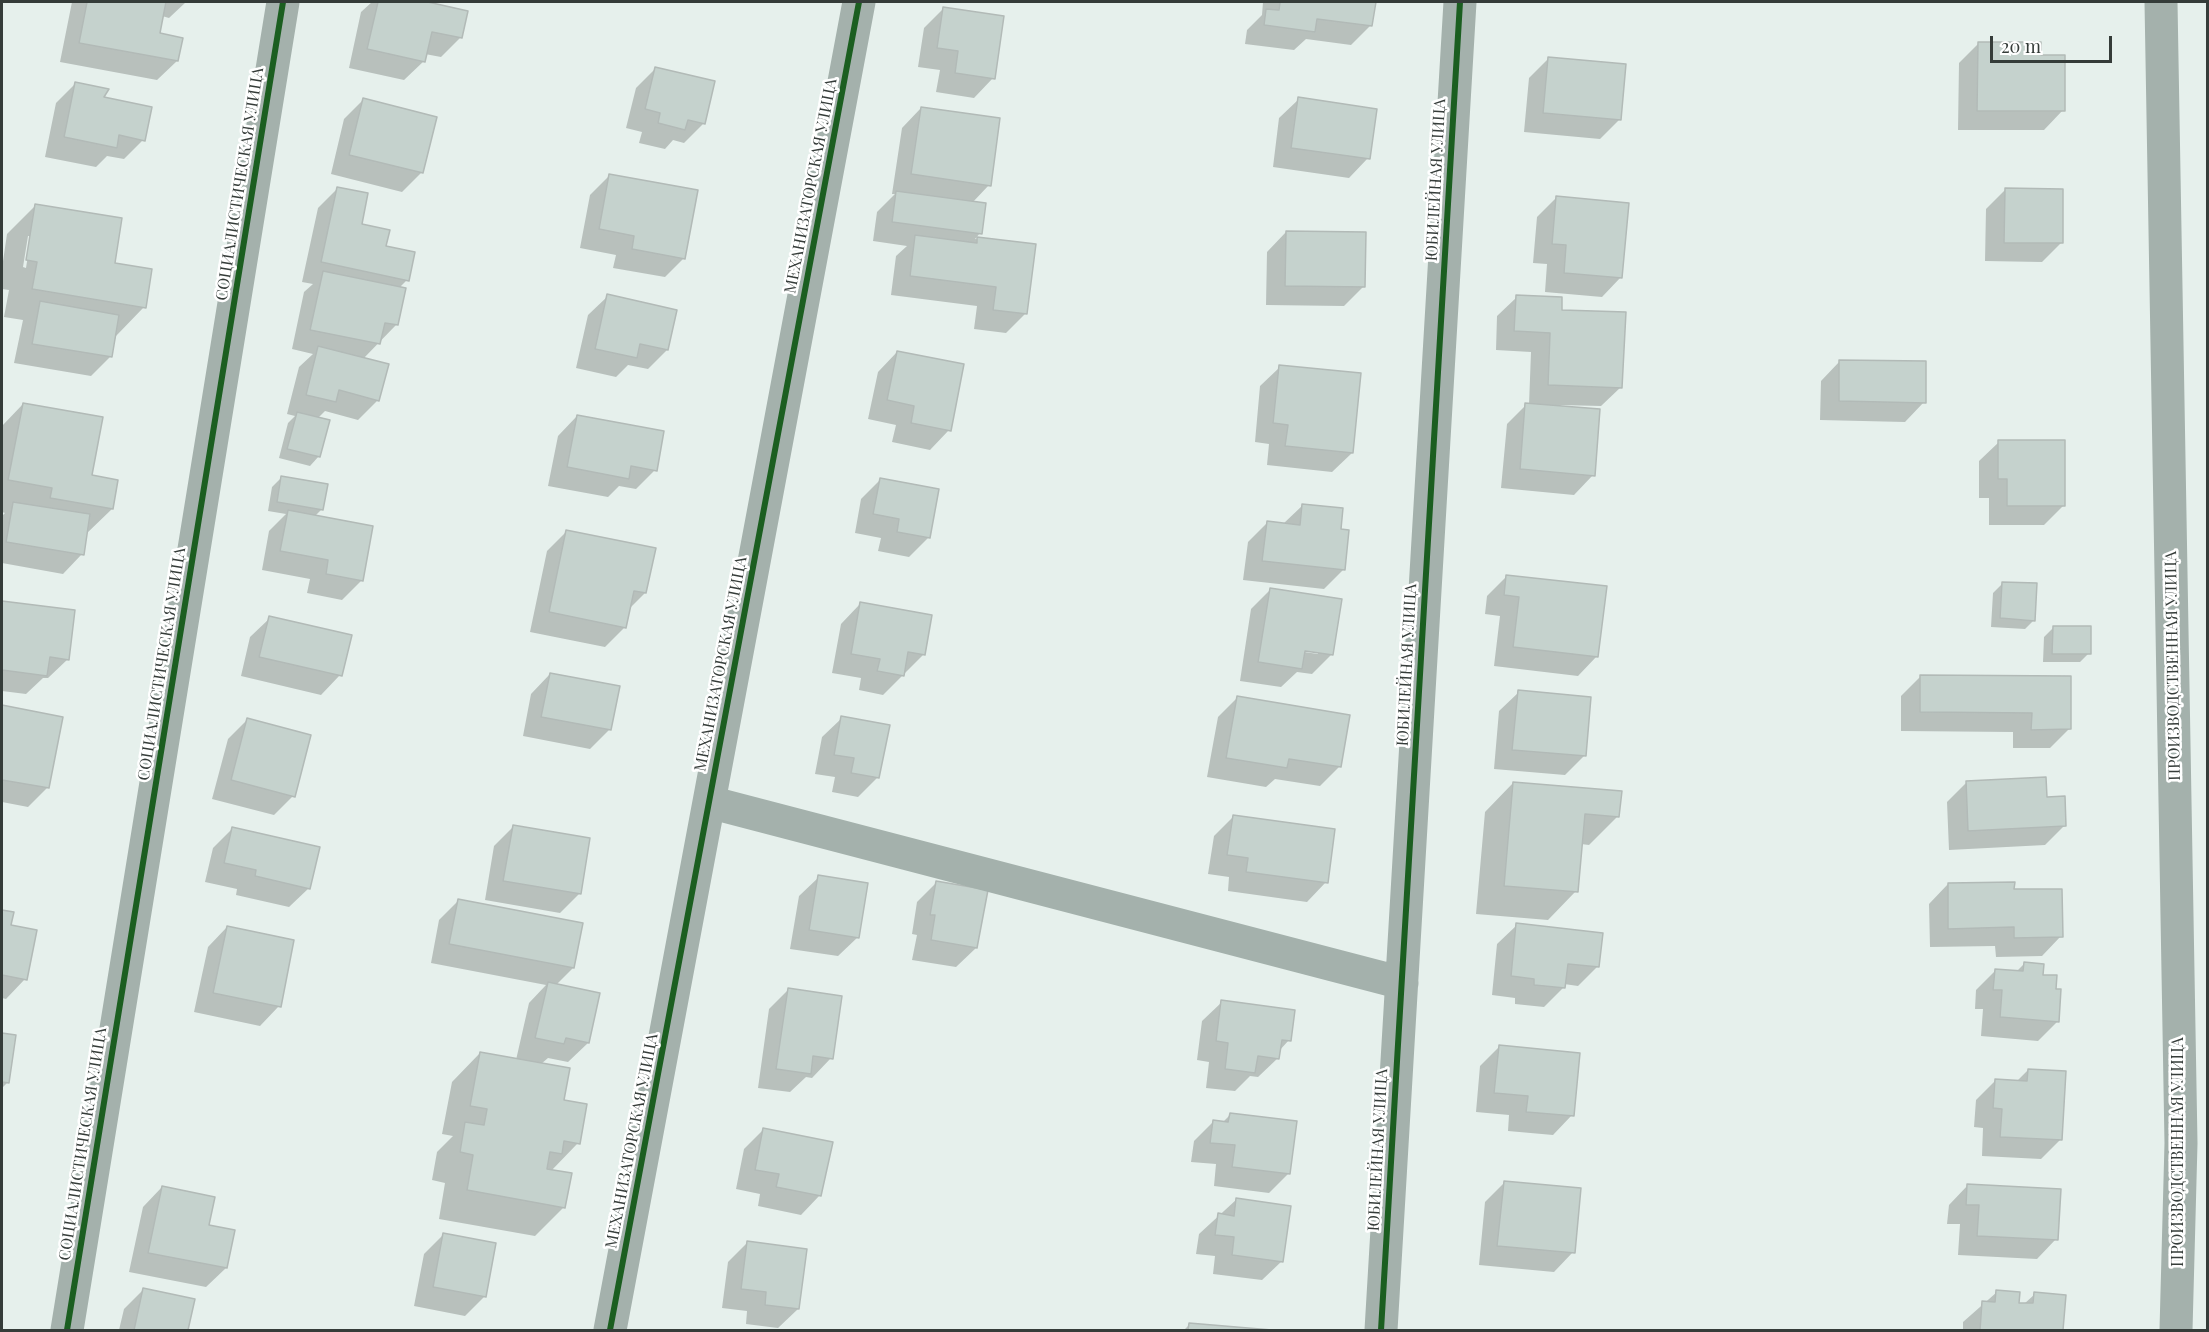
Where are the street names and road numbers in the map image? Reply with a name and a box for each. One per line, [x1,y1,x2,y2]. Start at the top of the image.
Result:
street label: СОЦИАЛИСТИЧЕСКАЯ УЛИЦА [212,66,268,302]
street label: МЕХАНИЗАТОРСКАЯ УЛИЦА [781,77,841,295]
street label: ЮБИЛЕЙНАЯ УЛИЦА [1422,98,1450,262]
street label: СОЦИАЛИСТИЧЕСКАЯ УЛИЦА [134,546,190,782]
street label: ПРОИЗВОДСТВЕННАЯ УЛИЦА [2161,551,2185,781]
street label: МЕХАНИЗАТОРСКАЯ УЛИЦА [691,555,751,773]
street label: ЮБИЛЕЙНАЯ УЛИЦА [1393,583,1421,747]
street label: СОЦИАЛИСТИЧЕСКАЯ УЛИЦА [55,1026,111,1262]
street label: МЕХАНИЗАТОРСКАЯ УЛИЦА [602,1032,662,1250]
street label: ПРОИЗВОДСТВЕННАЯ УЛИЦА [2168,1037,2188,1267]
street label: ЮБИЛЕЙНАЯ УЛИЦА [1364,1068,1392,1232]

